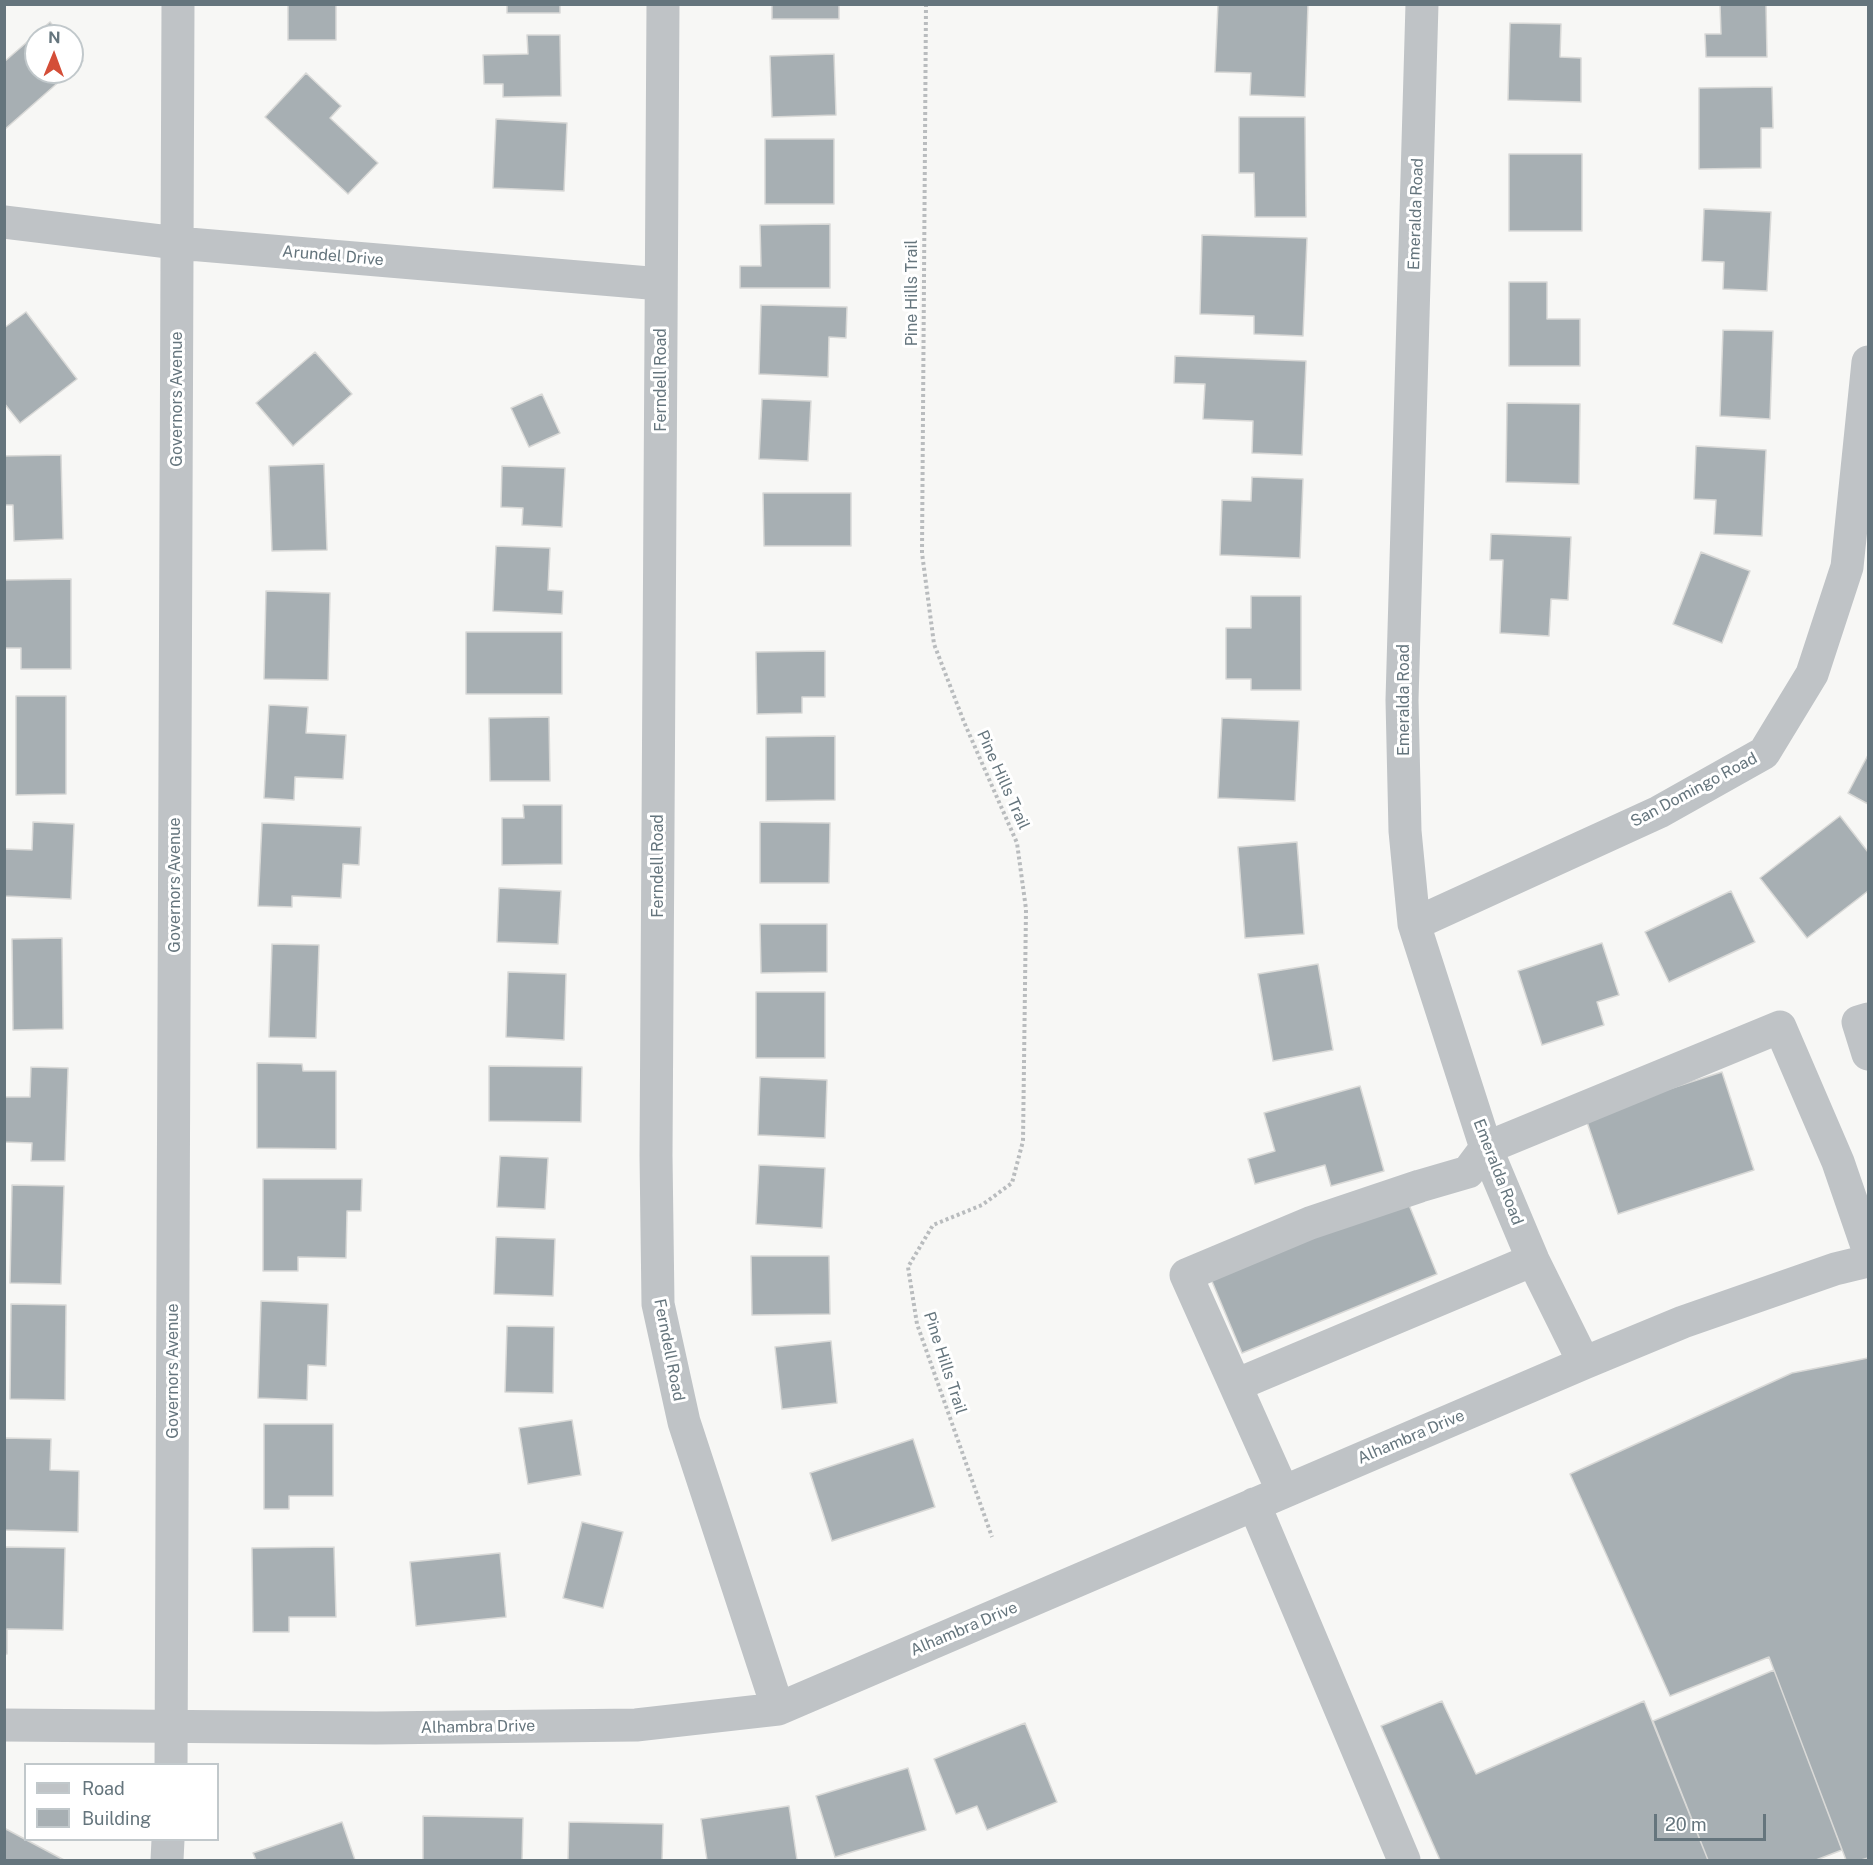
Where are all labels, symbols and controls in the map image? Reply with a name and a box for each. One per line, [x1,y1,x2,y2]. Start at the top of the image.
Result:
north arrow [24,24,84,84]
text: N [48,28,61,47]
street label: Emeralda Road [1404,158,1428,270]
street label: Pine Hills Trail [902,240,922,346]
street label: Arundel Drive [281,242,385,270]
street label: Ferndell Road [651,328,671,432]
street label: Governors Avenue [167,331,187,467]
street label: Emeralda Road [1394,644,1414,756]
street label: Pine Hills Trail [973,727,1033,833]
street label: San Domingo Road [1627,749,1761,831]
street label: Ferndell Road [648,814,668,918]
street label: Governors Avenue [165,817,185,953]
street label: Emeralda Road [1469,1116,1527,1228]
street label: Ferndell Road [650,1297,688,1403]
street label: Governors Avenue [163,1303,183,1439]
street label: Pine Hills Trail [919,1309,971,1417]
street label: Alhambra Drive [1355,1406,1467,1468]
street label: Alhambra Drive [908,1598,1020,1660]
street label: Alhambra Drive [421,1716,535,1738]
legend [24,1763,219,1841]
text: Road [82,1778,125,1799]
scale bar [1657,1802,1770,1840]
text: Building [82,1808,151,1829]
text: 20 m [1665,1814,1707,1835]

